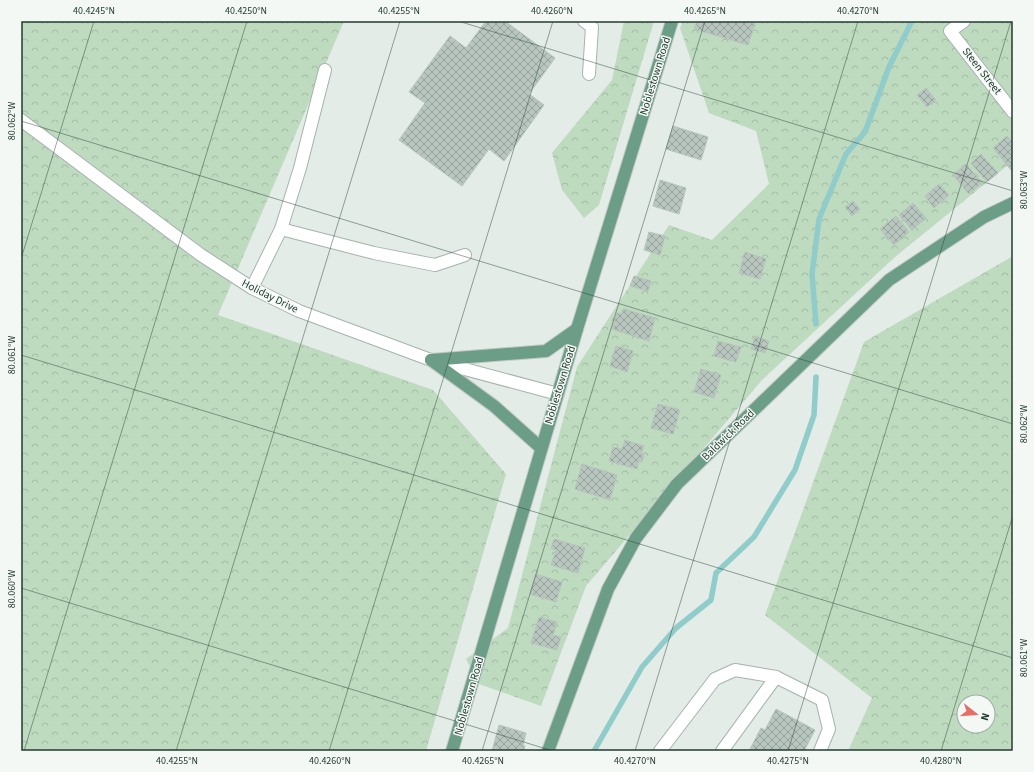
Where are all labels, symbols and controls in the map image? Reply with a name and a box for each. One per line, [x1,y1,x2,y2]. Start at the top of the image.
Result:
text: 40.4245°N [73,4,115,18]
text: 40.4250°N [225,4,267,18]
text: 40.4255°N [378,4,420,18]
text: 40.4260°N [531,4,573,18]
text: 40.4265°N [684,4,726,18]
text: 40.4270°N [837,4,879,18]
street label: Noblestown Road [636,35,674,117]
street label: Steen Street [959,44,1005,98]
text: 80.062°W [5,102,19,140]
text: 80.063°W [1017,171,1031,209]
street label: Holiday Drive [239,275,301,317]
text: 80.061°W [5,336,19,374]
street label: Noblestown Road [541,344,579,426]
text: 80.062°W [1017,405,1031,443]
street label: Baldwick Road [698,406,758,464]
text: 80.060°W [5,570,19,608]
text: 80.061°W [1017,639,1031,677]
street label: Noblestown Road [451,655,487,737]
north arrow [956,694,996,734]
text: N [977,711,993,722]
text: 40.4255°N [156,754,198,768]
text: 40.4260°N [309,754,351,768]
text: 40.4265°N [462,754,504,768]
text: 40.4270°N [614,754,656,768]
text: 40.4275°N [767,754,809,768]
text: 40.4280°N [920,754,962,768]

